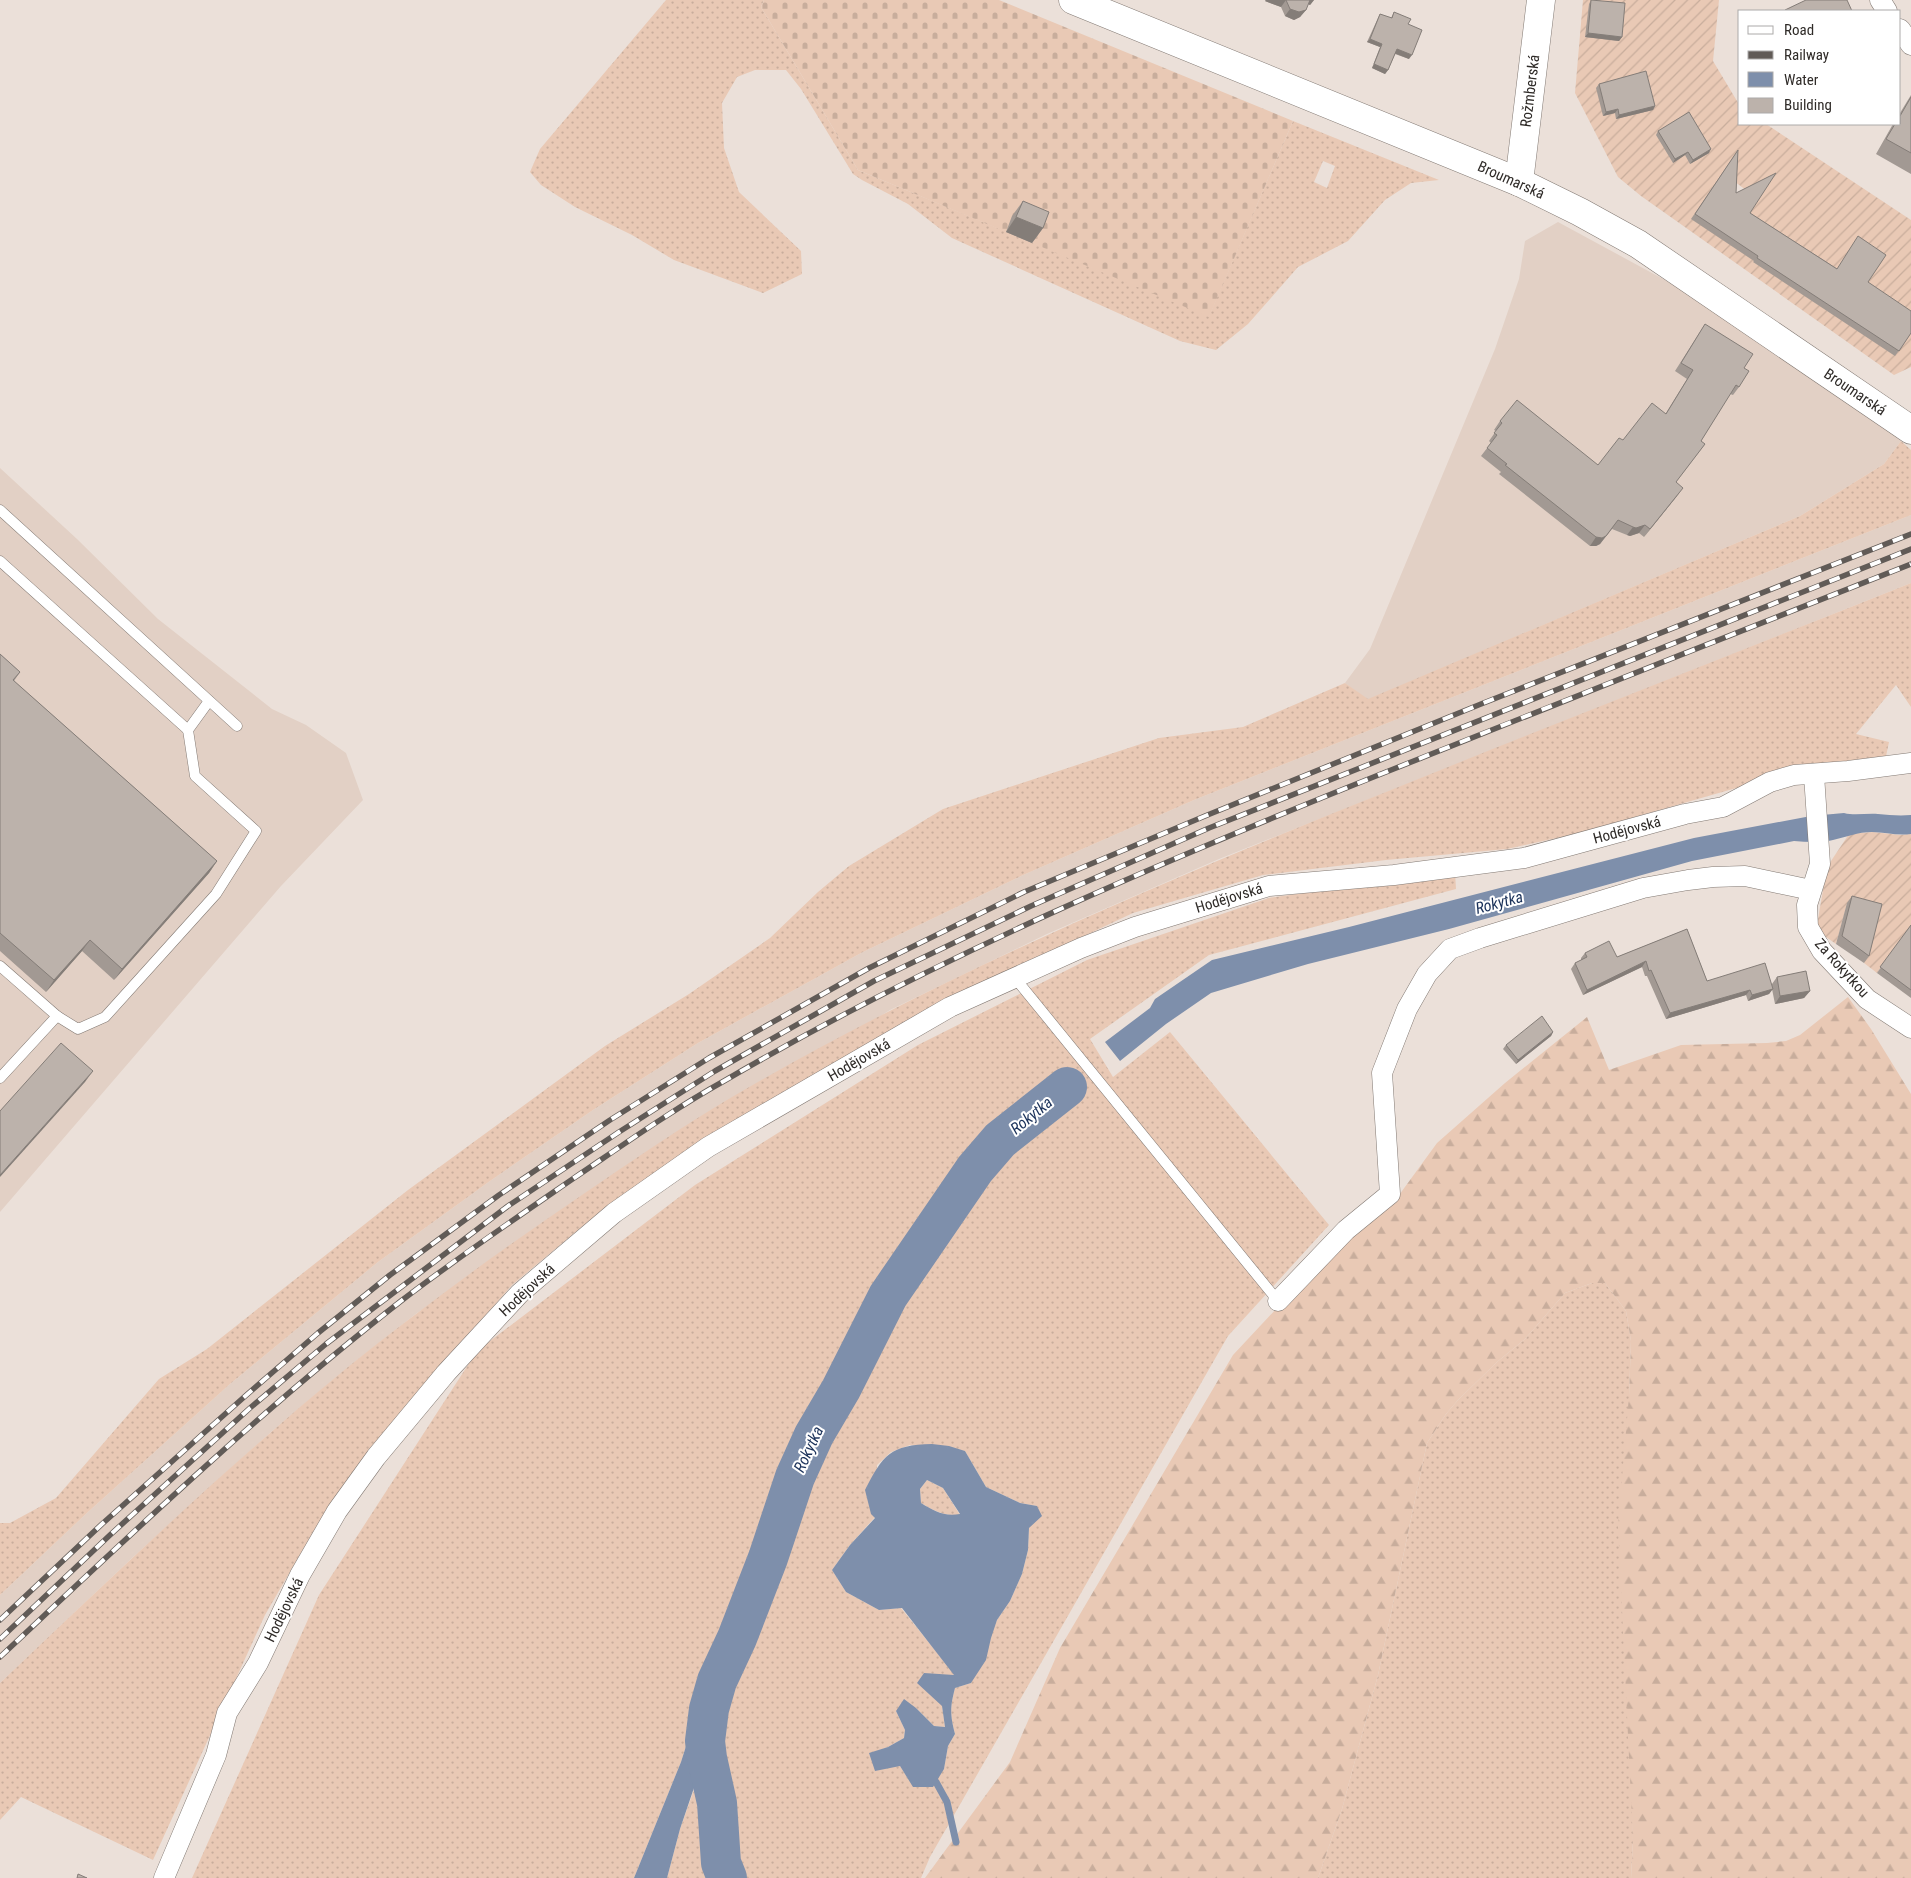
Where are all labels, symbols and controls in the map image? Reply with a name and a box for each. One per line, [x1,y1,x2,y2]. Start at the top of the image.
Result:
legend [1738,10,1901,125]
text: Road [1784,21,1814,39]
text: Railway [1784,46,1829,64]
street label: Rožmberská [1517,54,1543,128]
text: Water [1784,71,1819,89]
text: Building [1784,96,1832,114]
street label: Broumarská [1475,157,1547,203]
street label: Broumarská [1820,365,1890,419]
street label: Hodějovská [1591,812,1663,848]
street label: Hodějovská [1193,879,1265,917]
water label: Rokytka [1473,887,1525,918]
street label: Za Rokytkou [1811,935,1873,1001]
street label: Hodějovská [824,1035,894,1085]
water label: Rokytka [1006,1093,1056,1138]
street label: Hodějovská [496,1260,558,1320]
water label: Rokytka [790,1423,827,1475]
street label: Hodějovská [261,1575,307,1645]

